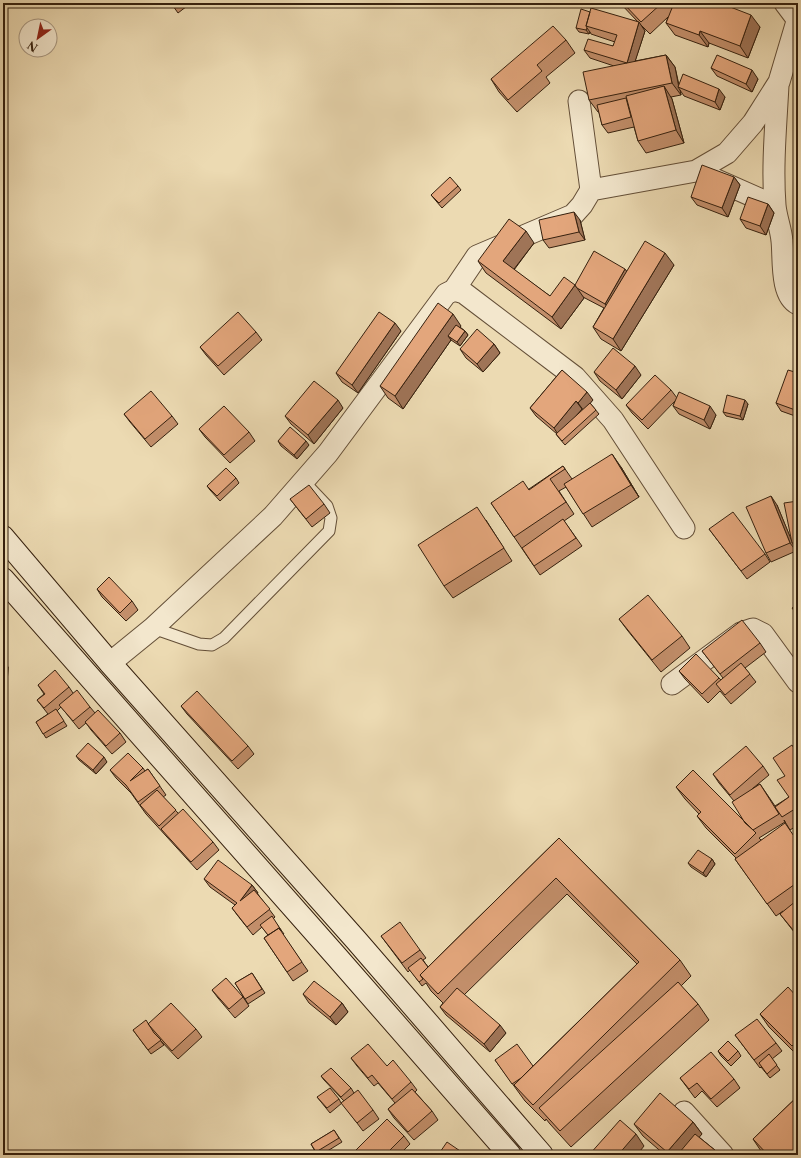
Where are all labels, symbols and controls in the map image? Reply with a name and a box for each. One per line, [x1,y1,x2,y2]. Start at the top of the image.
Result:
north arrow [18,18,58,58]
text: N [24,38,40,55]

